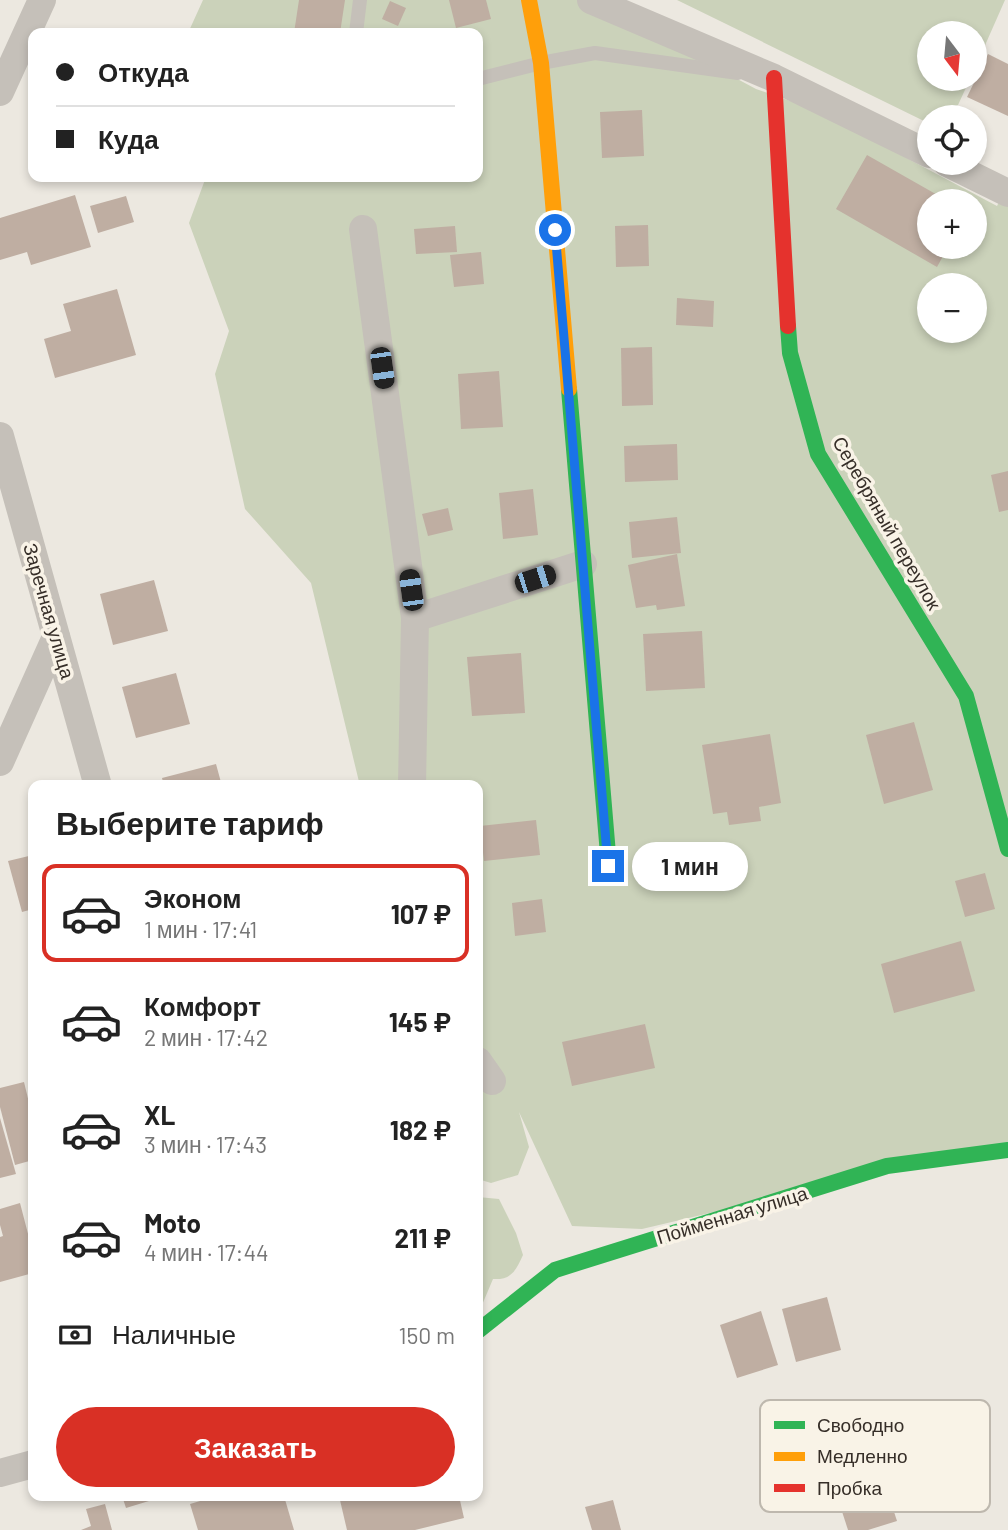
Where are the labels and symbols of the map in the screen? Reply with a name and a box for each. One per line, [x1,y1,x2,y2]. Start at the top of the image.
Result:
north arrow [917,21,987,91]
route start [539,214,571,246]
car [369,346,396,390]
street label: Серебряный переулок [828,432,947,614]
street label: Заречная улица [19,540,80,682]
car [512,563,559,595]
car [398,568,425,612]
callout: 1 мин [632,842,748,890]
route end [592,850,624,882]
street label: Пойменная улица [654,1181,810,1248]
legend [760,1400,990,1512]
text: Свободно [817,1413,904,1436]
text: Медленно [817,1444,907,1467]
text: Пробка [817,1476,882,1499]

